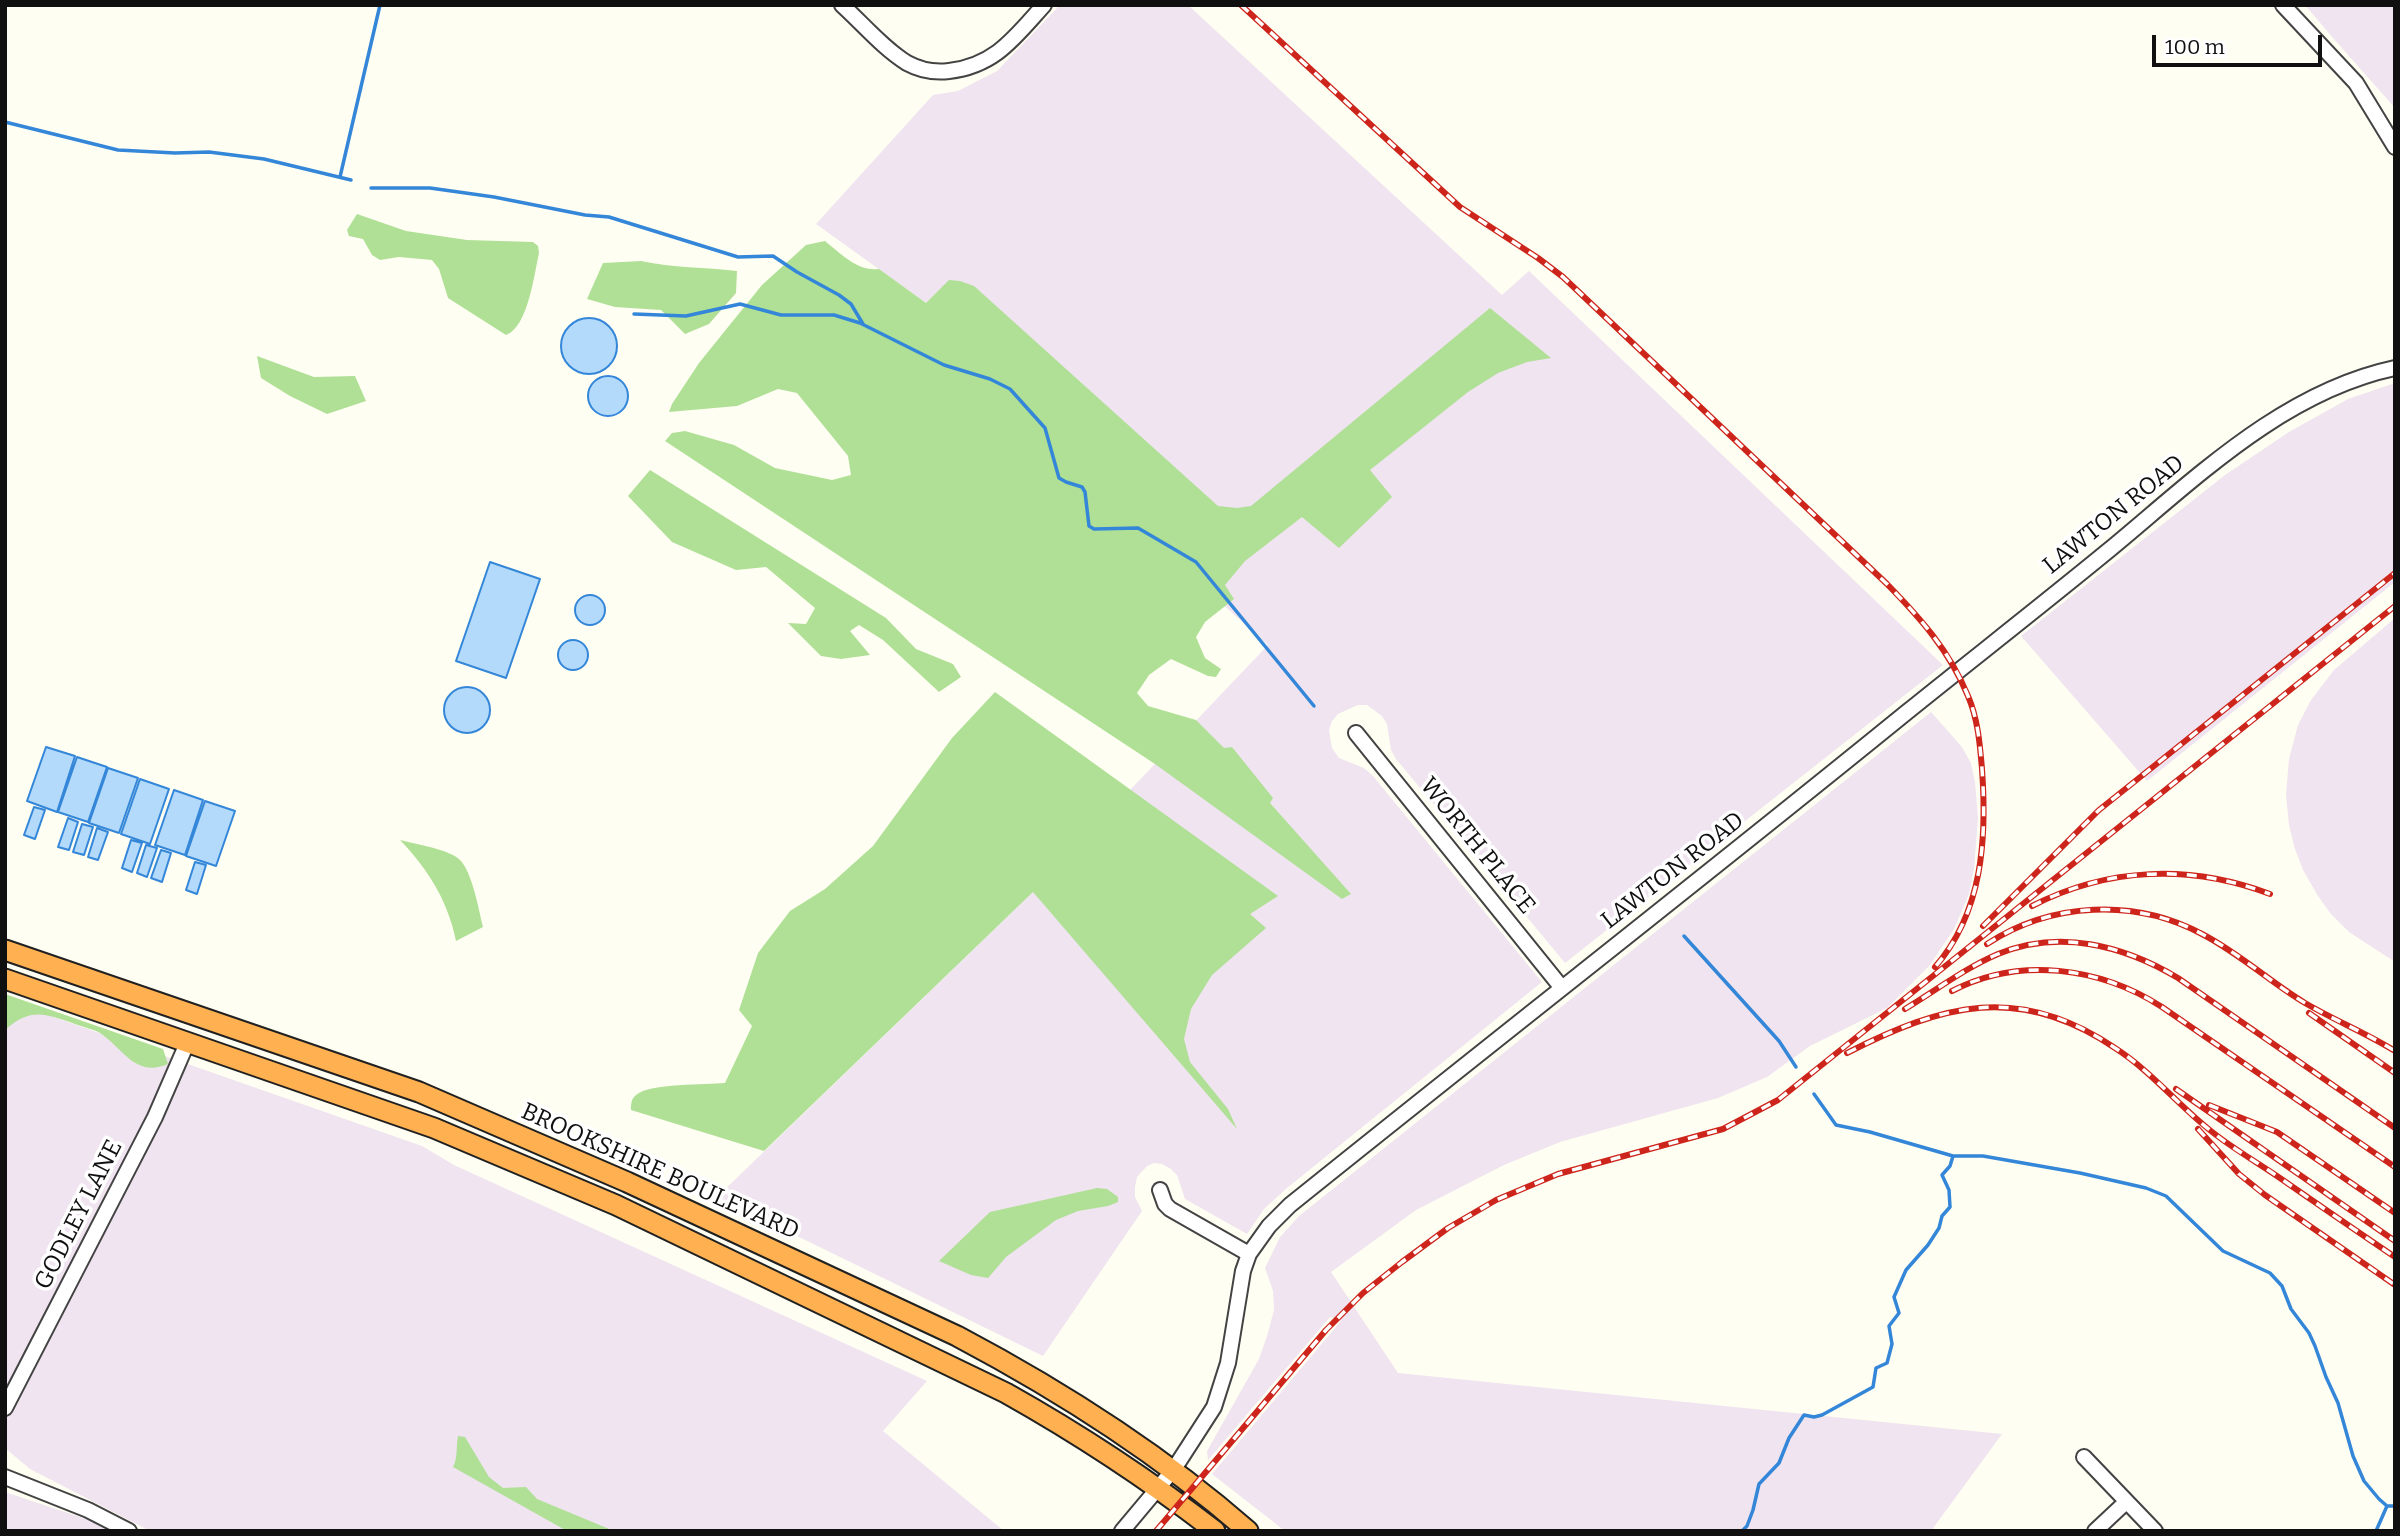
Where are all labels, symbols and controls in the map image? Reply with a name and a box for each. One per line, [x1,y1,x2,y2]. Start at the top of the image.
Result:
scale bar [2155,21,2325,65]
text: 100 m [2165,34,2225,60]
street label: LAWTON ROAD [2038,449,2190,581]
street label: WORTH PLACE [1413,772,1541,920]
street label: LAWTON ROAD [1596,806,1750,936]
street label: BROOKSHIRE BOULEVARD [517,1098,803,1246]
street label: GODLEY LANE [29,1135,129,1295]

